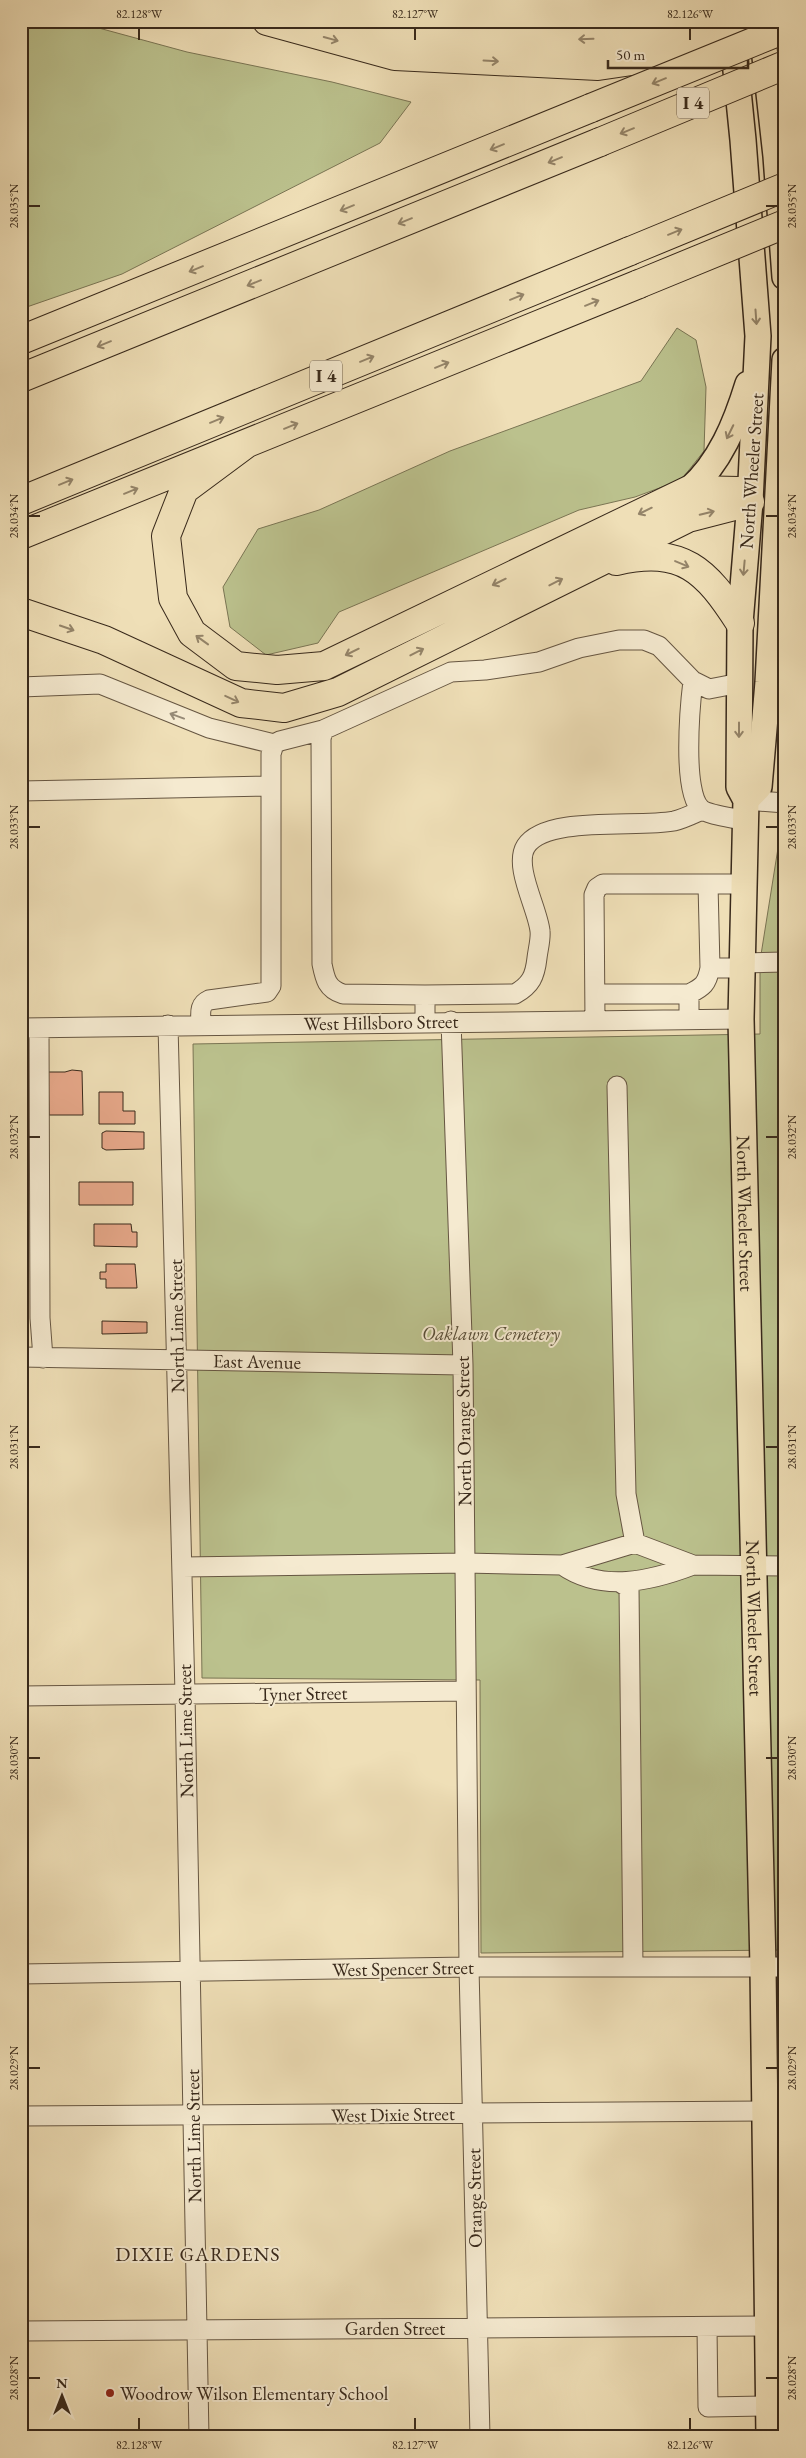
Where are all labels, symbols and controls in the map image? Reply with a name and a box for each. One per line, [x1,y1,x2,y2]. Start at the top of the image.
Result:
text: 82.128°W [116,6,163,22]
text: 82.127°W [392,6,439,22]
text: 82.126°W [667,6,714,22]
one-way arrow [578,34,594,44]
one-way arrow [323,35,339,44]
scale bar [608,38,748,70]
text: 50 m [616,45,645,64]
one-way arrow [483,56,499,66]
one-way arrow [652,76,667,86]
road number: I 4 [677,88,709,119]
one-way arrow [619,127,635,136]
one-way arrow [490,142,505,152]
one-way arrow [548,156,563,165]
text: 28.035°N [6,183,22,228]
text: 28.035°N [784,183,800,228]
one-way arrow [339,204,355,213]
one-way arrow [398,217,413,227]
one-way arrow [667,227,682,237]
one-way arrow [189,265,204,274]
one-way arrow [247,278,262,288]
one-way arrow [509,292,525,301]
one-way arrow [584,298,599,308]
one-way arrow [752,308,761,324]
one-way arrow [97,340,112,349]
one-way arrow [359,353,374,363]
one-way arrow [434,359,449,368]
road number: I 4 [310,361,342,392]
street label: North Wheeler Street [734,392,769,550]
one-way arrow [209,415,224,425]
one-way arrow [283,420,298,430]
one-way arrow [724,424,734,439]
one-way arrow [58,477,73,486]
one-way arrow [123,485,138,495]
text: 28.034°N [6,493,22,538]
text: 28.034°N [784,493,800,538]
one-way arrow [638,507,653,516]
one-way arrow [699,508,715,517]
one-way arrow [674,559,689,569]
one-way arrow [740,560,749,576]
one-way arrow [492,577,507,587]
one-way arrow [548,577,563,587]
one-way arrow [59,624,75,633]
one-way arrow [196,635,209,646]
one-way arrow [345,647,360,657]
one-way arrow [409,647,424,656]
one-way arrow [224,695,239,705]
one-way arrow [170,711,186,720]
one-way arrow [735,722,744,738]
text: 28.033°N [6,804,22,849]
text: 28.033°N [784,804,800,849]
street label: West Hillsboro Street [303,1009,459,1036]
text: 28.032°N [6,1114,22,1159]
text: 28.032°N [784,1114,800,1159]
street label: North Wheeler Street [731,1135,759,1292]
street label: North Lime Street [163,1259,190,1393]
park label: Oaklawn Cemetery [422,1321,560,1346]
street label: East Avenue [213,1348,301,1375]
street label: North Orange Street [450,1356,477,1506]
text: 28.031°N [6,1424,22,1469]
text: 28.031°N [784,1424,800,1469]
street label: North Wheeler Street [740,1540,769,1697]
street label: North Lime Street [172,1664,199,1798]
street label: Tyner Street [259,1680,347,1707]
text: 28.030°N [6,1735,22,1780]
text: 28.030°N [784,1735,800,1780]
street label: West Spencer Street [332,1955,474,1982]
text: 28.029°N [6,2045,22,2090]
text: 28.029°N [784,2045,800,2090]
street label: North Lime Street [180,2069,207,2203]
street label: West Dixie Street [331,2101,455,2128]
street label: Orange Street [461,2148,488,2248]
district label: DIXIE GARDENS [115,2241,281,2267]
street label: Garden Street [345,2316,445,2341]
text: 28.028°N [6,2355,22,2400]
text: 28.028°N [784,2355,800,2400]
north arrow [38,2370,88,2420]
text: N [56,2374,68,2392]
place label: Woodrow Wilson Elementary School [120,2381,389,2406]
marker: Woodrow Wilson Elementary School [104,2387,116,2399]
text: 82.128°W [116,2437,163,2453]
text: 82.127°W [392,2437,439,2453]
text: 82.126°W [667,2437,714,2453]

